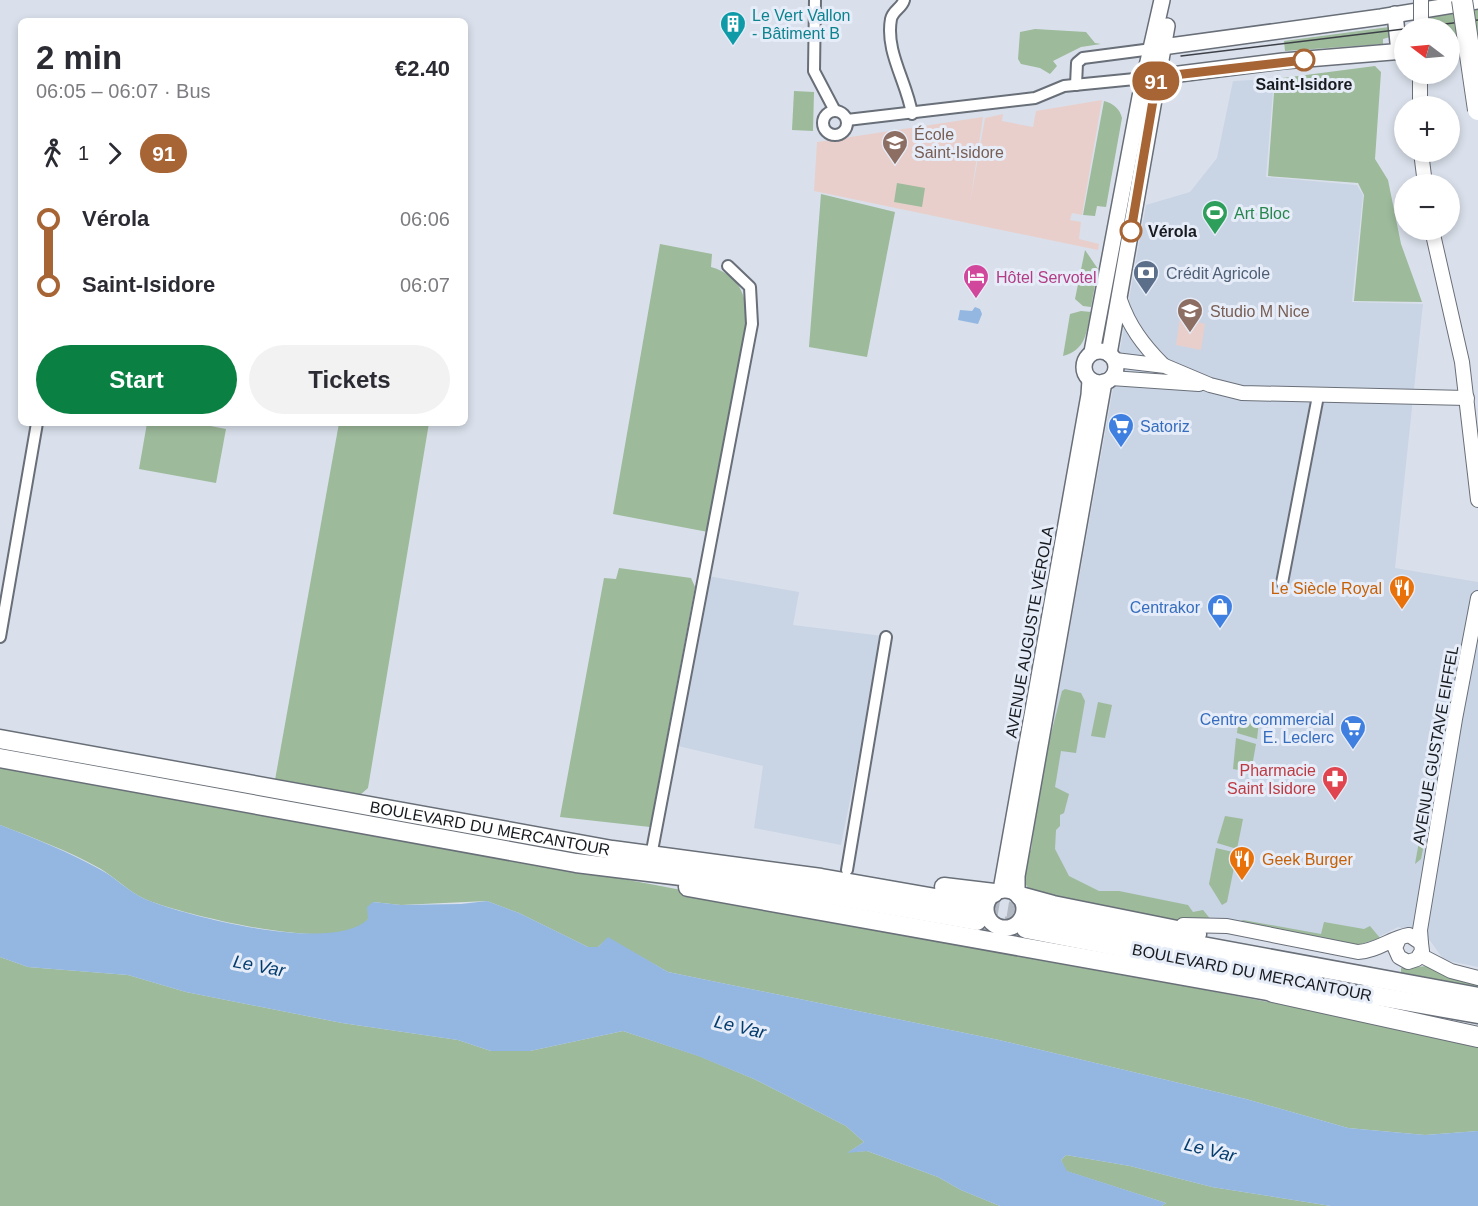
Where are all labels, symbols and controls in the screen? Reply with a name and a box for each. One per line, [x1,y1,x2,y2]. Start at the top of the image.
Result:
place label: Le Vert Vallon - Bâtiment B [752,7,850,42]
building icon: Le Vert Vallon - Bâtiment B [718,9,748,47]
north arrow [1394,18,1460,84]
map controls [1394,18,1460,240]
text: 2 min [36,39,122,76]
marker: Saint-Isidore [1293,49,1315,71]
text: €2.40 [395,56,450,81]
line badge: 91 [1129,62,1183,100]
text: 91 [1144,70,1168,93]
place label: Saint-Isidore [1256,76,1353,93]
text: 06:05 – 06:07 · Bus [36,80,211,102]
button: + [1394,96,1460,162]
place label: École Saint-Isidore [914,125,1004,161]
school or university icon: École Saint-Isidore [880,128,910,166]
icon: walk [36,137,69,170]
icon: forward [98,137,131,170]
text: 1 [78,142,89,164]
text: 91 [152,142,175,165]
button: − [1394,174,1460,240]
sports icon: Art Bloc [1200,198,1230,236]
place label: Art Bloc [1234,205,1290,222]
text: Vérola [82,206,149,231]
text: 06:06 [400,208,450,230]
marker: Vérola [1120,220,1142,242]
place label: Vérola [1148,223,1197,240]
bank icon: Crédit Agricole [1131,258,1161,296]
hotel icon: Hôtel Servotel [961,262,991,300]
place label: Crédit Agricole [1166,265,1270,282]
place label: Hôtel Servotel [996,269,1097,286]
text: Saint-Isidore [82,272,215,297]
text: 06:07 [400,274,450,296]
school or university icon: Studio M Nice [1175,296,1205,334]
place label: Studio M Nice [1210,303,1310,320]
button: Start [36,345,237,414]
button: Tickets [249,345,450,414]
supermarket icon: Satoriz [1106,411,1136,449]
place label: Satoriz [1140,418,1190,435]
street label: AVENUE AUGUSTE VÉROLA [1001,524,1057,739]
restaurant icon: Le Siècle Royal [1387,573,1417,611]
place label: Le Siècle Royal [1271,580,1382,597]
shop icon: Centrakor [1205,592,1235,630]
place label: Centrakor [1130,599,1201,616]
street label: AVENUE GUSTAVE EIFFEL [1410,644,1461,846]
place label: Centre commercial E. Leclerc [1200,711,1334,746]
supermarket icon: Centre commercial E. Leclerc [1338,713,1368,751]
place label: Pharmacie Saint Isidore [1227,762,1316,797]
pharmacy icon: Pharmacie Saint Isidore [1320,764,1350,802]
street label: BOULEVARD DU MERCANTOUR [368,798,611,859]
restaurant icon: Geek Burger [1227,844,1257,882]
place label: Geek Burger [1262,851,1353,868]
street label: BOULEVARD DU MERCANTOUR [1131,941,1373,1004]
water label: Le Var [231,951,288,981]
water label: Le Var [712,1011,769,1043]
water label: Le Var [1182,1134,1239,1166]

